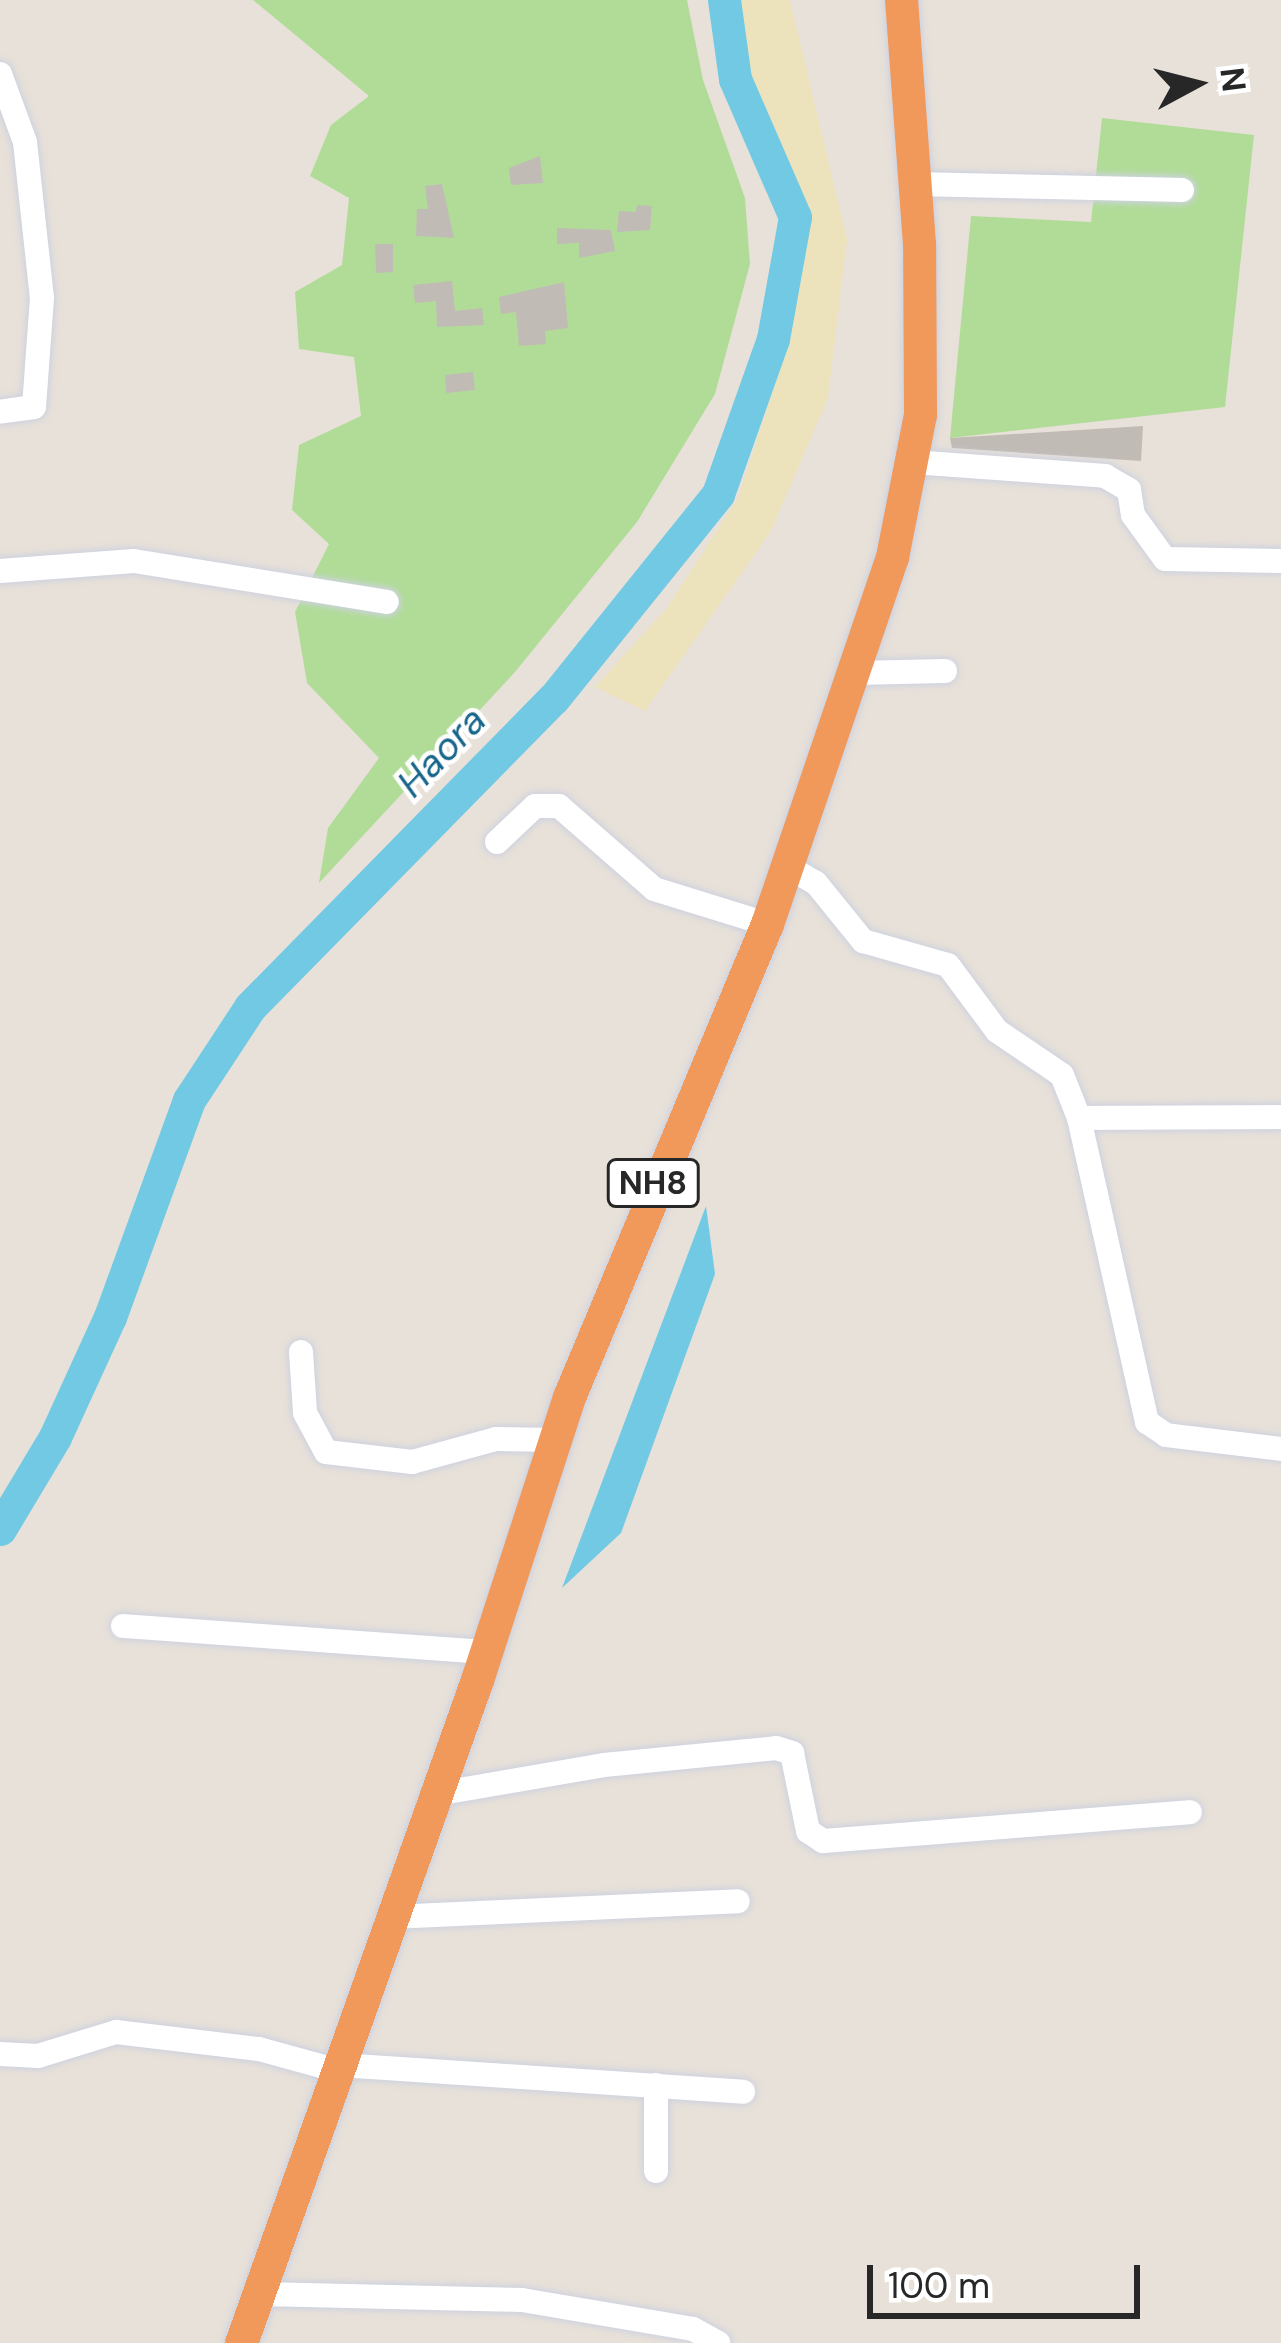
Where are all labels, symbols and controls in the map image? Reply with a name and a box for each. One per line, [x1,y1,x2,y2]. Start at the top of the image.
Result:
north arrow [1137,24,1257,144]
text: N [1210,65,1256,94]
water label: Haora [388,697,496,807]
road number: NH8 [605,1156,701,1210]
scale bar [873,2241,1146,2315]
text: 100 m [888,2262,990,2309]

